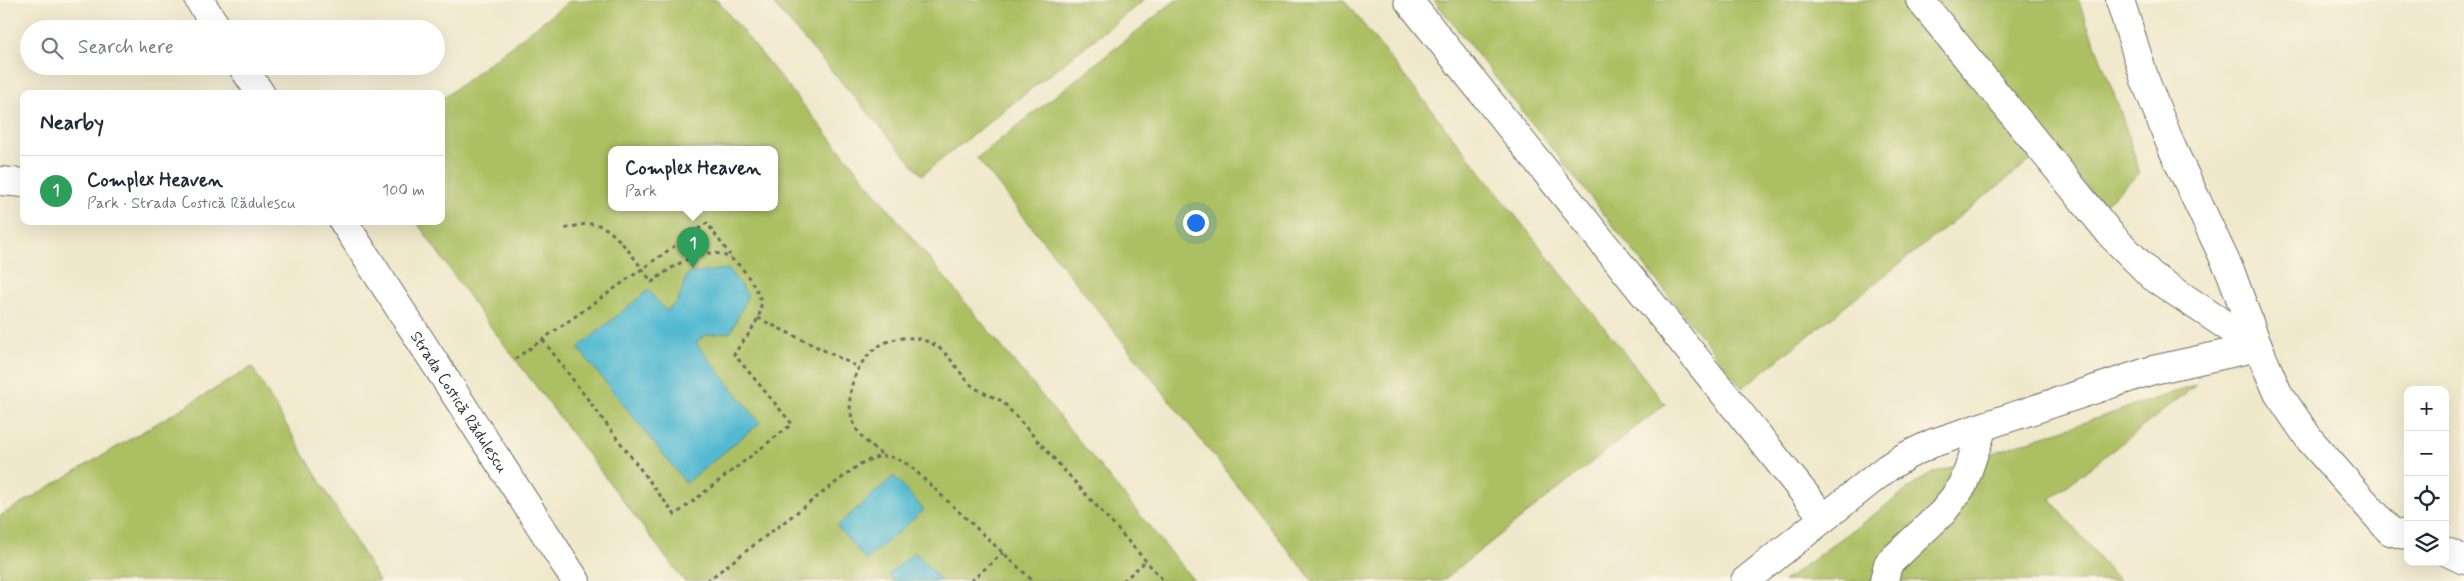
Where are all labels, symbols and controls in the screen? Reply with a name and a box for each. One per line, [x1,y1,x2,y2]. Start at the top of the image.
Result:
search box [20,20,445,75]
icon: search [38,34,66,62]
text: Search here [78,35,174,60]
text: Nearby [40,109,104,137]
popup [608,146,778,211]
text: Complex Heaven [625,156,761,181]
text: Complex Heaven [87,168,223,193]
text: 1 [52,180,60,201]
text: 100 m [382,180,425,201]
text: Park [625,181,657,202]
text: Park · Strada Costică Rădulescu [87,193,296,214]
your location [1183,210,1209,236]
pin: 1 [677,227,709,268]
street label: Strada Costică Rădulescu [405,327,512,477]
map controls [2404,386,2449,566]
button: + [2404,386,2449,431]
button: − [2404,431,2449,476]
button: locate [2404,476,2449,521]
button: layers [2404,521,2449,566]

